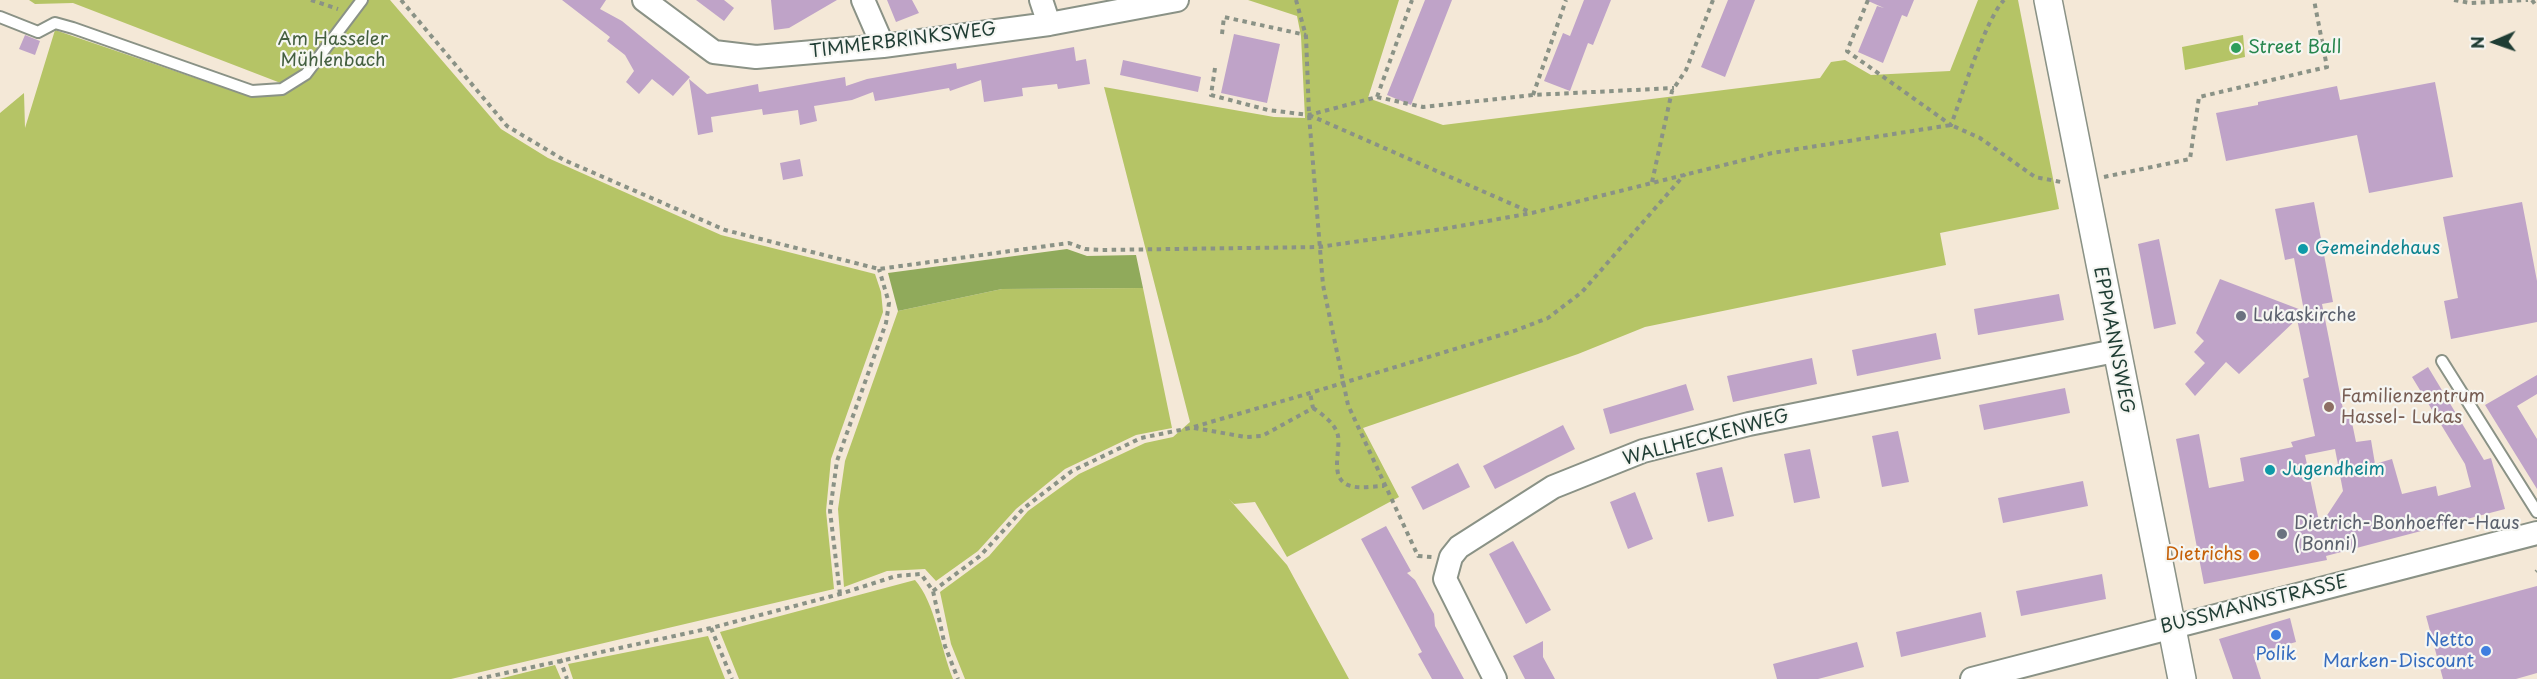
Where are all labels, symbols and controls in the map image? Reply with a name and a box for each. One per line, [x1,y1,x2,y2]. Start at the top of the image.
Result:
north arrow [2465,12,2525,72]
street label: TIMMERBRINKSWEG [809,19,997,63]
park label: Am Hasseler Mühlenbach [278,29,388,72]
text: N [2465,36,2489,49]
place label: Street Ball [2248,37,2341,59]
marker: Street Ball [2229,41,2243,55]
place label: Gemeindehaus [2315,238,2440,260]
marker: Gemeindehaus [2296,242,2310,256]
street label: EPPMANNSWEG [2088,265,2138,415]
place label: Lukaskirche [2253,305,2356,327]
marker: Lukaskirche [2234,309,2248,323]
place label: Familienzentrum Hassel- Lukas [2341,386,2485,428]
marker: Familienzentrum Hassel- Lukas [2322,400,2336,414]
street label: WALLHECKENWEG [1621,405,1791,471]
place label: Jugendheim [2282,459,2385,481]
marker: Jugendheim [2263,463,2277,477]
place label: Dietrich-Bonhoeffer-Haus (Bonni) [2294,513,2519,556]
marker: Dietrich-Bonhoeffer-Haus (Bonni) [2275,527,2289,541]
place label: Dietrichs [2165,544,2242,566]
marker: Dietrichs [2247,548,2261,562]
street label: BUSSMANNSTRASSE [2158,571,2350,639]
marker: Polik [2269,628,2283,642]
place label: Netto Marken-Discount [2323,630,2474,672]
place label: Polik [2255,644,2297,666]
marker: Netto Marken-Discount [2479,644,2493,658]

